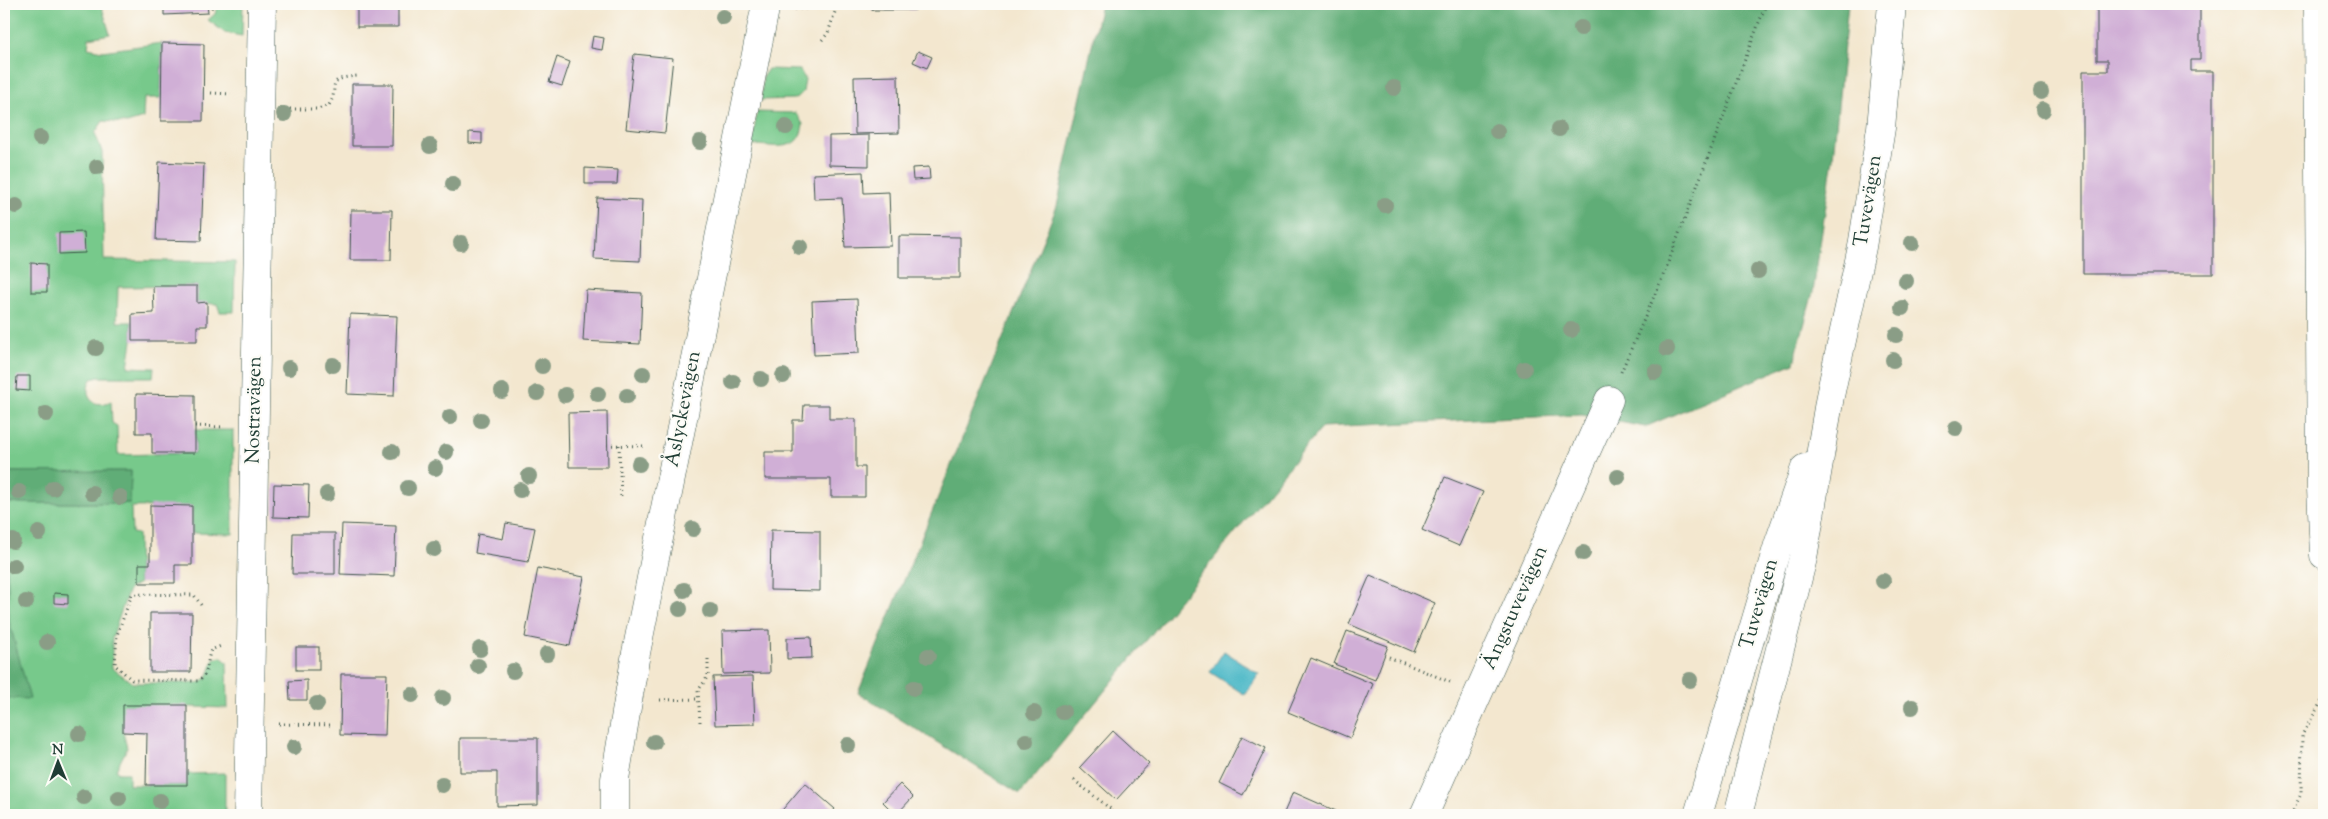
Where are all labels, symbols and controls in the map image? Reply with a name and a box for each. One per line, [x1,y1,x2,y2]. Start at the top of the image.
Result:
street label: Tuvevägen [1847,153,1891,249]
street label: Åslyckevägen [658,348,709,470]
street label: Nostravägen [240,356,270,464]
street label: Ängstuvevägen [1476,541,1556,675]
street label: Tuvevägen [1733,555,1787,653]
north arrow [32,736,82,786]
text: N [52,741,64,761]

